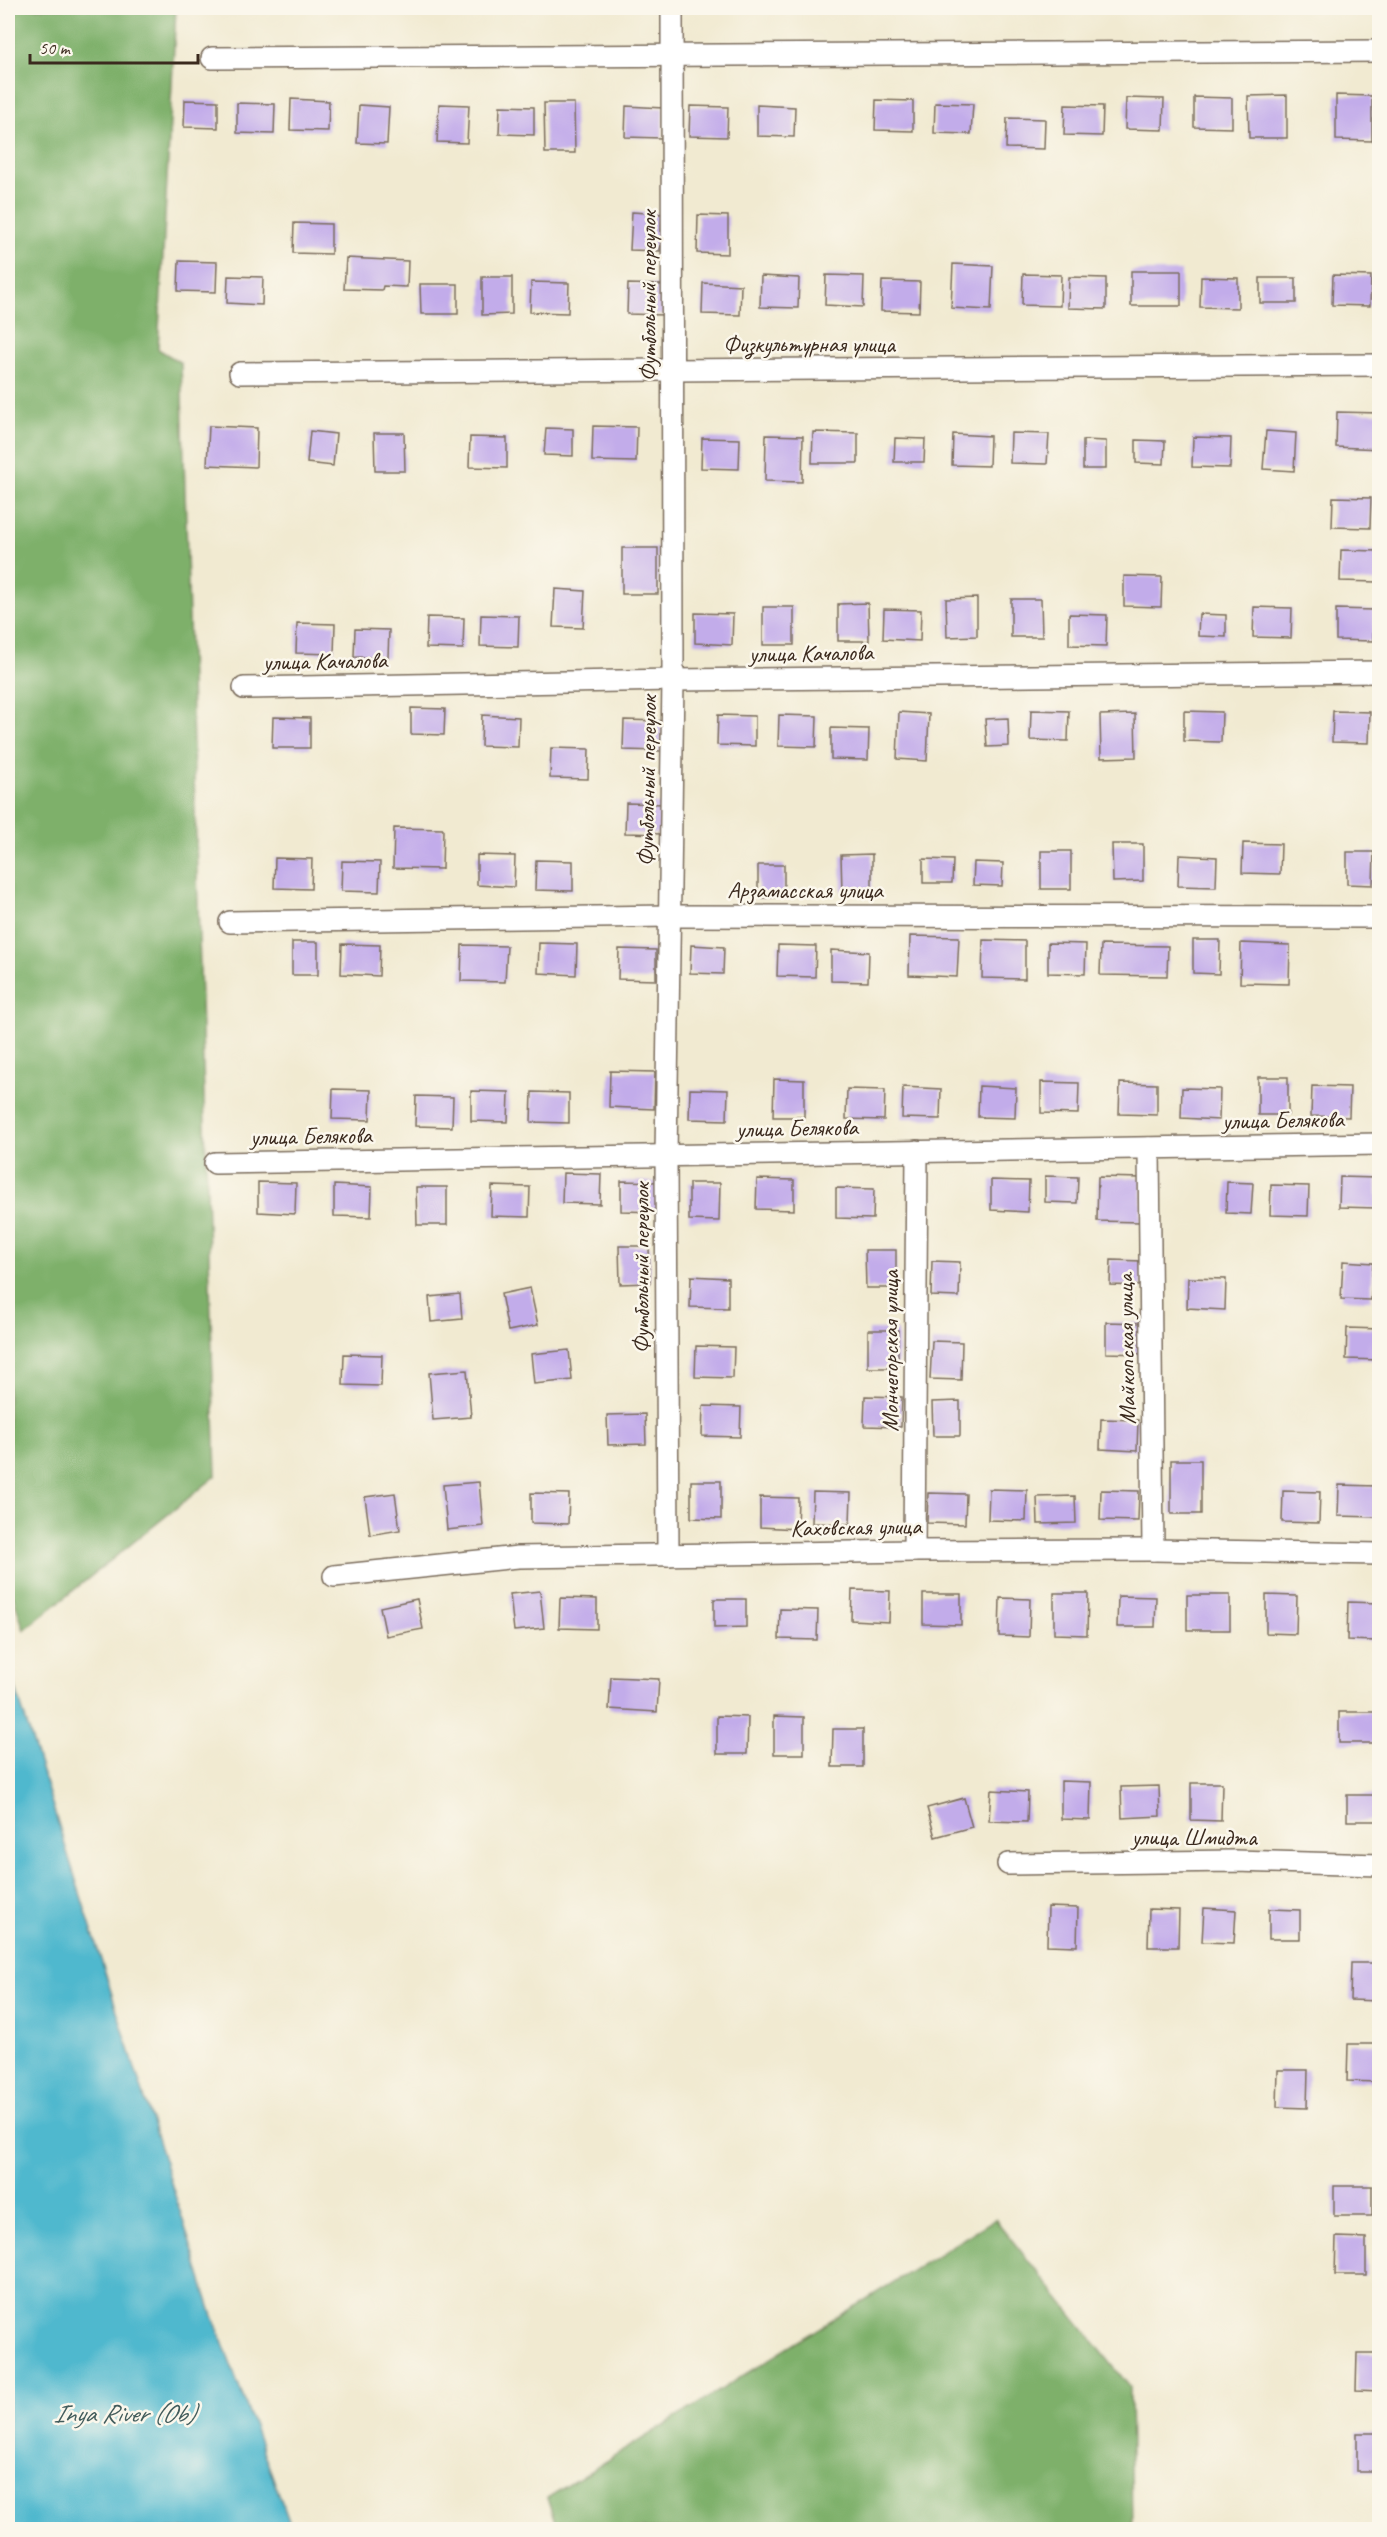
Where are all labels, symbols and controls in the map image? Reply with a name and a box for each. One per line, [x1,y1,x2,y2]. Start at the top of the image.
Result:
scale bar [30,27,198,65]
text: 50 m [39,37,72,59]
street label: Футбольный переулок [633,208,663,381]
street label: Физкультурная улица [723,329,896,360]
street label: улица Качалова [747,637,875,669]
street label: улица Качалова [261,645,389,677]
street label: Футбольный переулок [631,693,664,867]
street label: Арзамасская улица [727,875,884,905]
street label: улица Белякова [1220,1104,1346,1136]
street label: улица Белякова [734,1112,860,1144]
street label: улица Белякова [248,1120,374,1152]
street label: Футбольный переулок [626,1180,656,1353]
street label: Мончегорская улица [875,1269,905,1432]
street label: Майкопская улица [1110,1271,1142,1425]
street label: Каховская улица [790,1511,923,1543]
street label: улица Шмидта [1129,1822,1258,1852]
water label: Inya River (Ob) [53,2397,200,2430]

